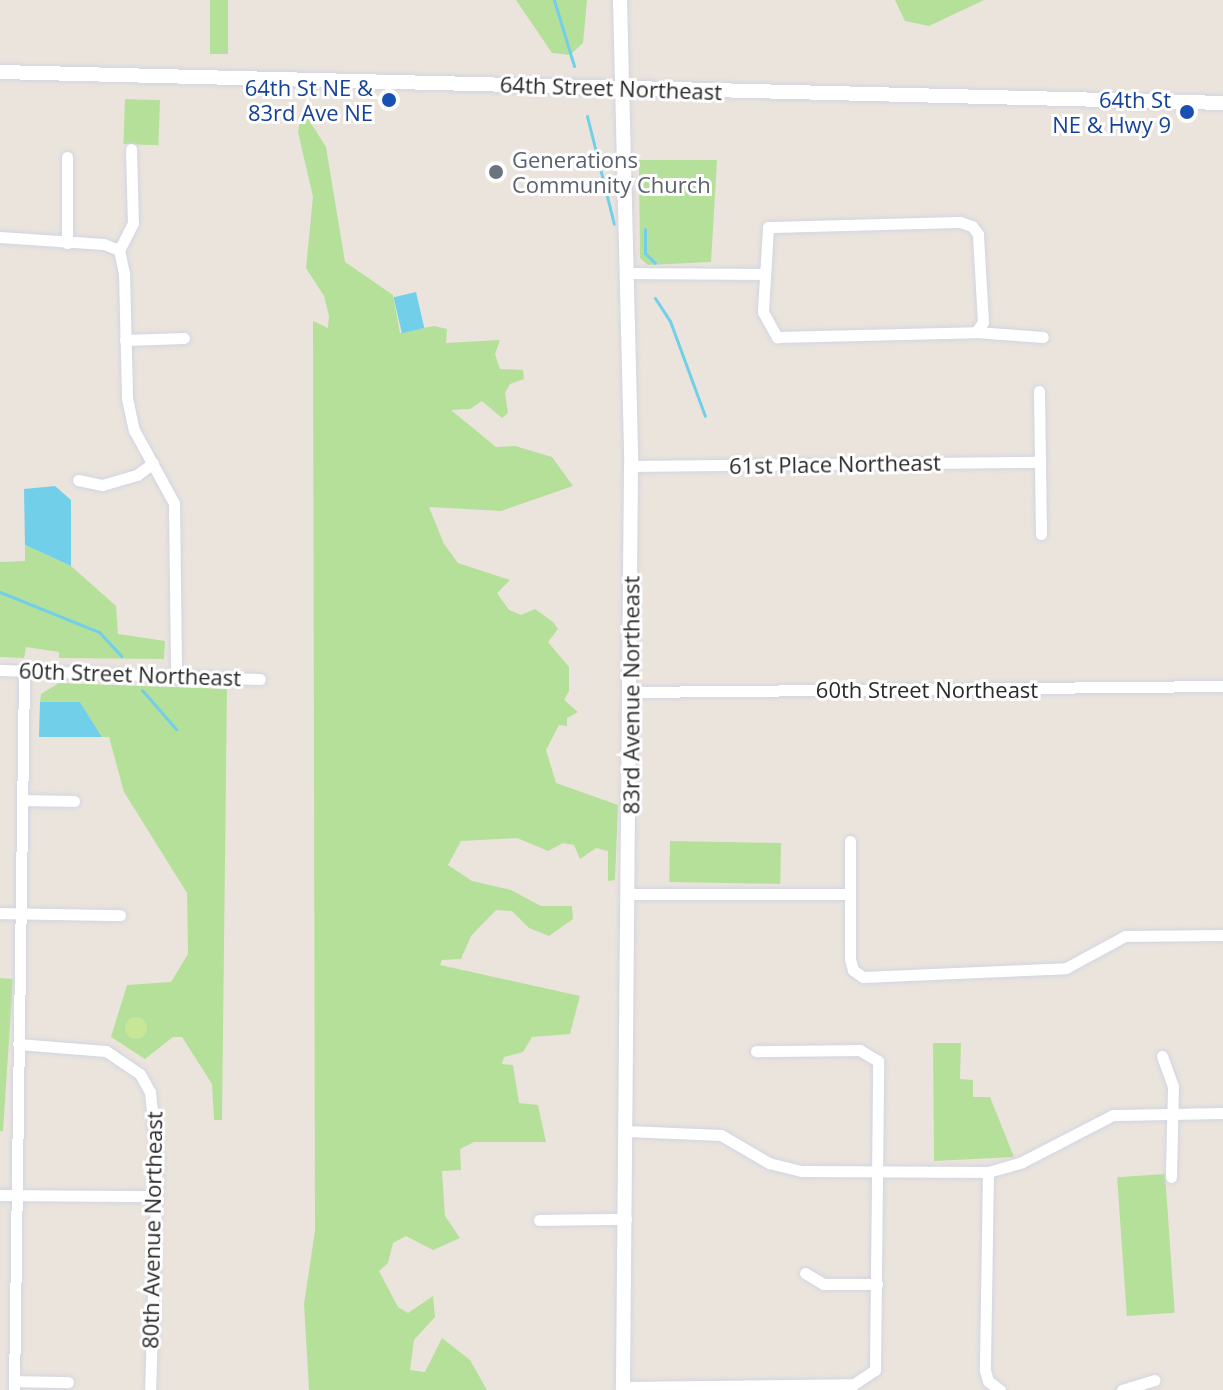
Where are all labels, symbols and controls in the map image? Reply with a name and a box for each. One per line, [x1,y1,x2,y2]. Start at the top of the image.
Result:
street label: 64th Street Northeast [499,71,723,105]
place label: 64th St NE & 83rd Ave NE [245,74,373,126]
place label: 64th St NE & Hwy 9 [1052,86,1171,138]
marker: 64th St NE & 83rd Ave NE [380,91,398,109]
marker: 64th St NE & Hwy 9 [1178,103,1196,121]
place label: Generations Community Church [512,146,711,198]
marker: Generations Community Church [487,163,505,181]
street label: 61st Place Northeast [729,449,941,479]
street label: 83rd Avenue Northeast [618,576,644,814]
street label: 60th Street Northeast [18,657,242,691]
street label: 60th Street Northeast [816,677,1038,703]
street label: 80th Avenue Northeast [137,1111,167,1349]

